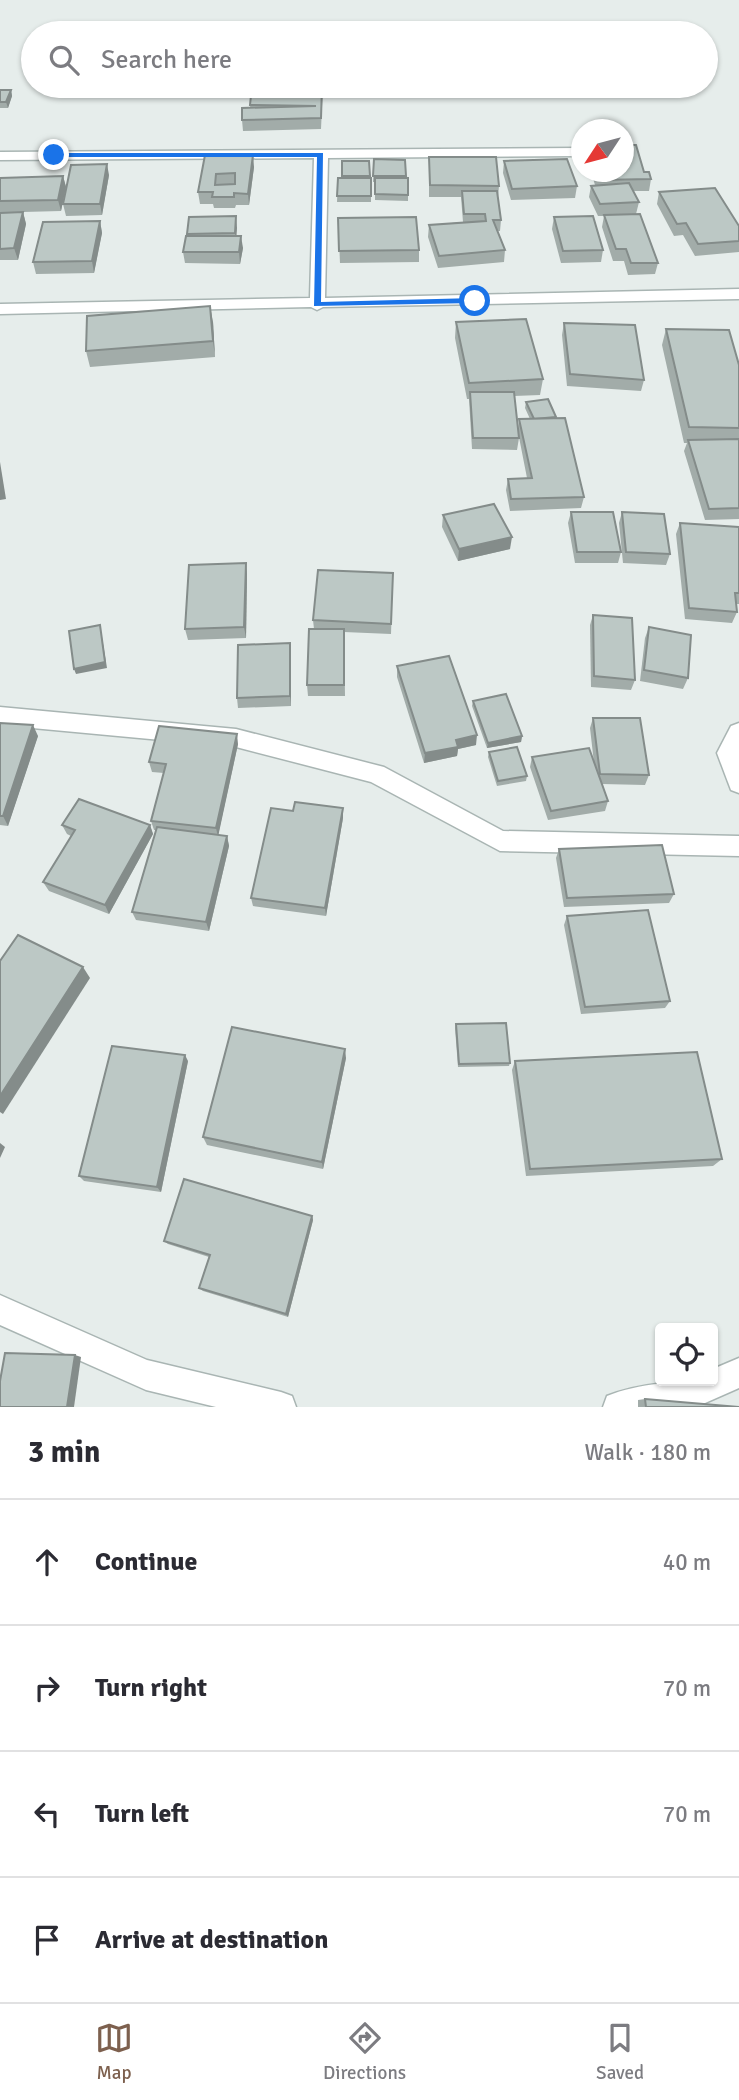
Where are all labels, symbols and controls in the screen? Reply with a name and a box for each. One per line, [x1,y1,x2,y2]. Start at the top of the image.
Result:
search box [21,21,718,98]
icon: search [45,41,83,79]
text: Search here [101,44,232,76]
north arrow [571,119,634,182]
route end [38,139,69,170]
route start [459,285,490,316]
map controls [655,1323,718,1386]
button: locate [655,1323,718,1386]
text: 3 min [28,1434,100,1471]
text: Walk · 180 m [585,1438,711,1467]
icon: ahead [28,1543,66,1581]
text: Continue [95,1546,197,1578]
text: 40 m [663,1548,711,1577]
icon: right [28,1669,66,1707]
text: Turn right [95,1672,207,1704]
text: 70 m [663,1674,711,1703]
icon: left [28,1795,66,1833]
text: Turn left [95,1798,189,1830]
text: 70 m [663,1800,711,1829]
icon: arrive [28,1921,66,1959]
text: Arrive at destination [95,1924,328,1956]
tab: Map [95,2019,133,2085]
tab: Directions [323,2019,406,2085]
tab: Saved [596,2019,644,2085]

